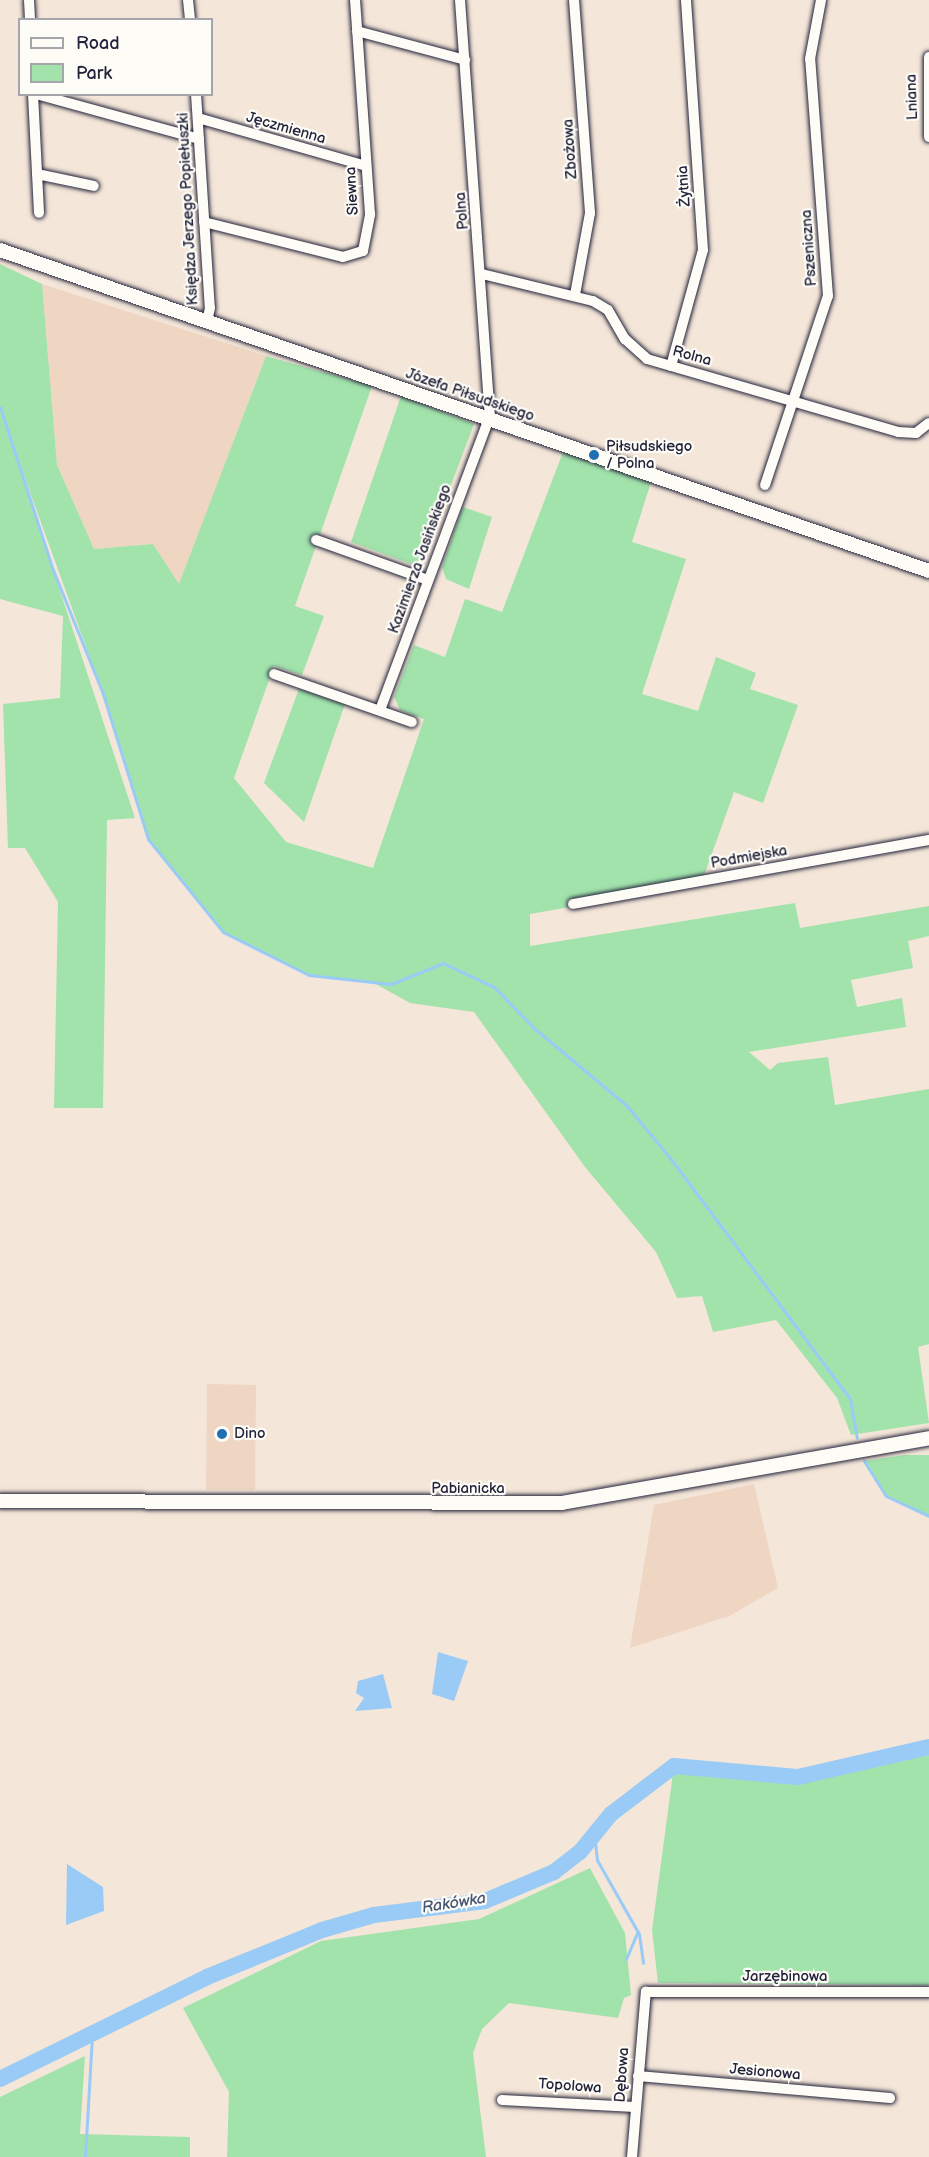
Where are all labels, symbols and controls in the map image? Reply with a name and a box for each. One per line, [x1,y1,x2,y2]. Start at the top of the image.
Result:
legend [18,18,213,96]
text: Road [76,33,120,54]
text: Park [76,63,112,84]
street label: Lniana [902,74,922,120]
street label: Jęczmienna [244,108,328,148]
street label: Księdza Jerzego Popiełuszki [174,112,202,306]
street label: Zbożowa [559,118,581,180]
street label: Żytnia [674,165,694,207]
street label: Siewna [342,166,362,216]
street label: Polna [451,191,473,231]
street label: Pszeniczna [797,209,821,287]
street label: Rolna [671,342,713,370]
street label: Józefa Piłsudskiego [403,365,537,425]
place label: Piłsudskiego / Polna [606,437,692,472]
marker: Piłsudskiego / Polna [587,448,601,462]
street label: Kazimierza Jasińskiego [384,482,456,636]
street label: Podmiejska [709,841,789,873]
place label: Dino [234,1425,265,1443]
marker: Dino [215,1427,229,1441]
street label: Pabianicka [431,1480,505,1498]
water label: Rakówka [421,1889,487,1919]
street label: Jarzębinowa [743,1968,827,1986]
street label: Dębowa [611,2047,633,2103]
street label: Jesionowa [729,2060,801,2084]
street label: Topolowa [538,2075,602,2097]

